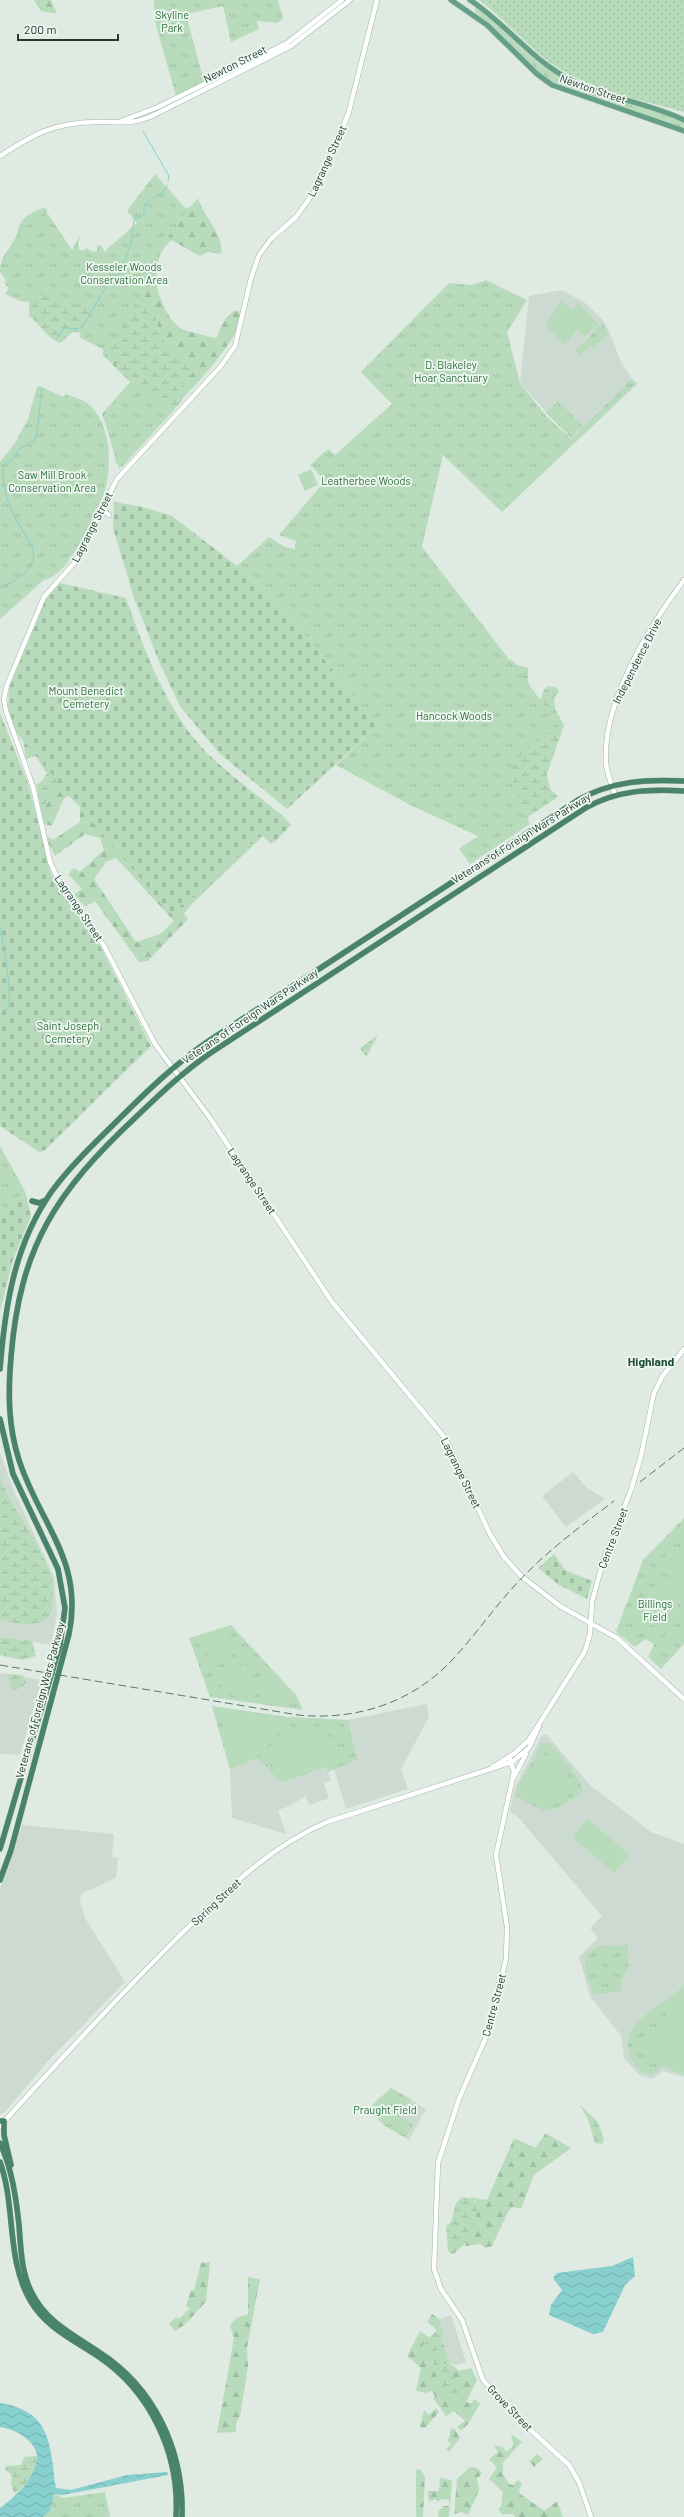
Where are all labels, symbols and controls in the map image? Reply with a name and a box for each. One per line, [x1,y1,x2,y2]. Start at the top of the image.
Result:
park label: Skyline Park [155,8,189,34]
scale bar [18,16,118,42]
text: 200 m [24,22,56,36]
street label: Newton Street [201,42,269,85]
street label: Newton Street [558,71,628,106]
street label: Lagrange Street [304,123,349,199]
park label: Kesseler Woods Conservation Area [80,260,168,286]
park label: D. Blakeley Hoar Sanctuary [414,358,488,384]
park label: Saw Mill Brook Conservation Area [8,468,96,494]
park label: Leatherbee Woods [321,474,411,487]
street label: Lagrange Street [68,489,115,564]
street label: Independence Drive [609,616,664,706]
park label: Mount Benedict Cemetery [49,684,123,710]
park label: Hancock Woods [416,709,492,722]
street label: Veterans of Foreign Wars Parkway [449,789,593,886]
street label: Lagrange Street [52,872,106,943]
street label: Veterans of Foreign Wars Parkway [179,965,320,1066]
park label: Saint Joseph Cemetery [37,1019,99,1045]
street label: Lagrange Street [225,1145,279,1216]
district label: Highland [628,1354,674,1368]
street label: Lagrange Street [439,1435,484,1510]
street label: Centre Street [595,1505,630,1570]
park label: Billings Field [638,1597,672,1623]
street label: Veterans of Foreign Wars Parkway [12,1620,67,1779]
street label: Spring Street [188,1875,243,1928]
street label: Centre Street [479,1972,508,2038]
park label: Praught Field [353,2103,417,2116]
street label: Grove Street [485,2382,536,2434]

